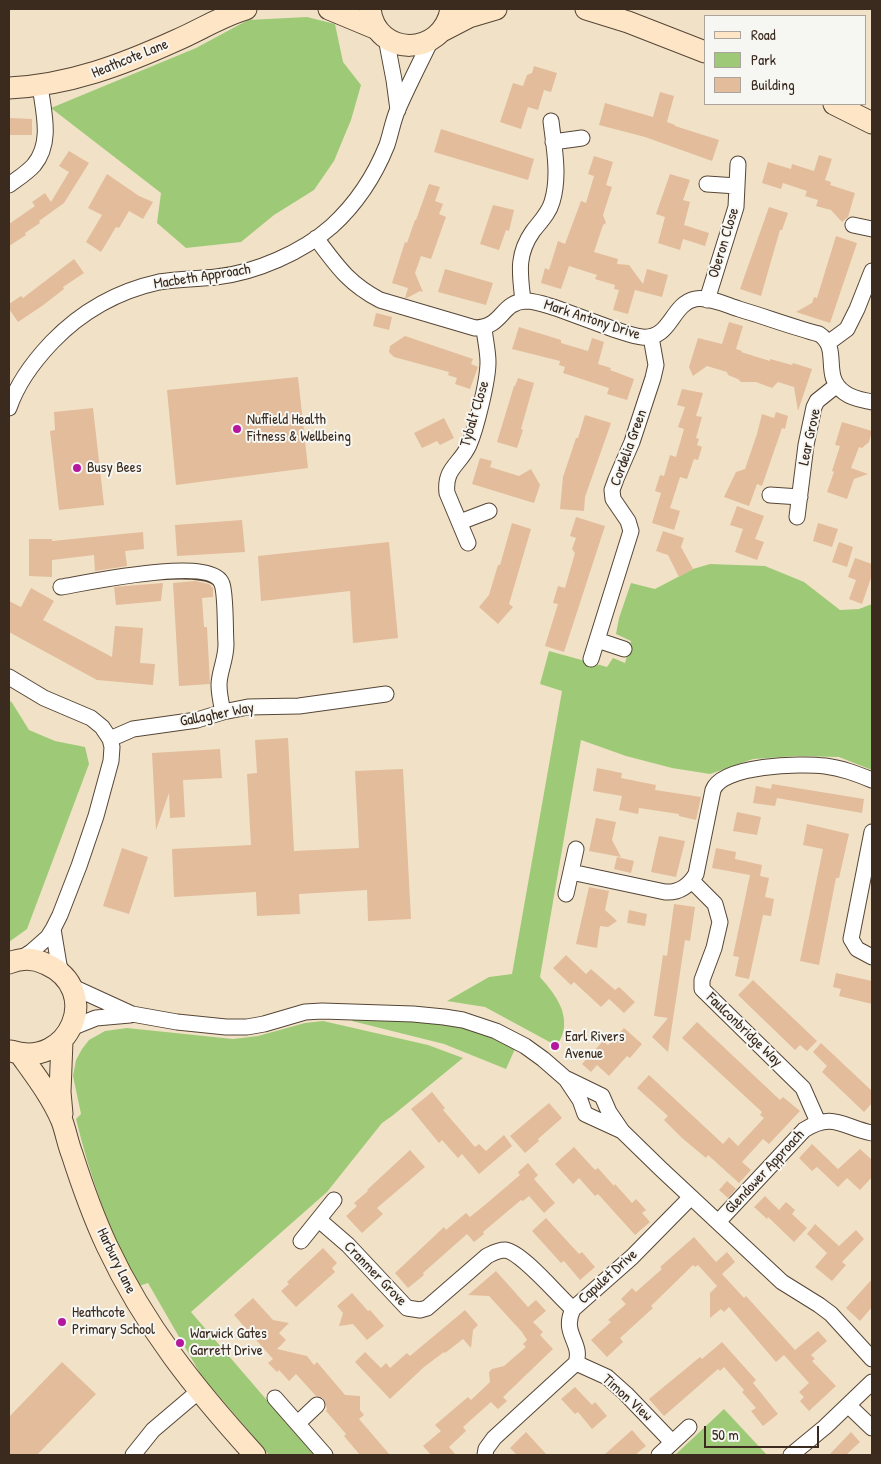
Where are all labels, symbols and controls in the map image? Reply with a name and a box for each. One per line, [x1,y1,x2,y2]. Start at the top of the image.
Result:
legend [704,15,866,105]
text: Road [751,24,776,45]
street label: Heathcote Lane [89,35,171,83]
text: Park [751,49,776,70]
text: Building [751,74,795,95]
street label: Oberon Close [705,206,743,280]
street label: Macbeth Approach [152,260,252,294]
street label: Mark Antony Drive [541,296,643,344]
street label: Tybalt Close [456,379,494,449]
street label: Cordelia Green [607,407,651,489]
street label: Lear Grove [795,407,825,467]
place label: Nuffield Health Fitness & Wellbeing [247,411,351,446]
marker: Nuffield Health Fitness & Wellbeing [231,423,243,435]
place label: Busy Bees [87,459,141,477]
marker: Busy Bees [71,462,83,474]
street label: Gallagher Way [178,699,256,731]
street label: Faulconbridge Way [702,989,786,1071]
place label: Earl Rivers Avenue [565,1028,624,1063]
marker: Earl Rivers Avenue [549,1040,561,1052]
street label: Glendower Approach [722,1126,808,1218]
street label: Harbury Lane [92,1225,140,1297]
street label: Cranmer Grove [340,1238,410,1310]
street label: Capulet Drive [575,1246,641,1308]
place label: Heathcote Primary School [72,1304,155,1339]
marker: Heathcote Primary School [56,1316,68,1328]
place label: Warwick Gates Garrett Drive [190,1325,267,1360]
marker: Warwick Gates Garrett Drive [174,1337,186,1349]
street label: Timon View [598,1371,656,1425]
scale bar [706,1416,821,1448]
text: 50 m [712,1424,739,1445]

